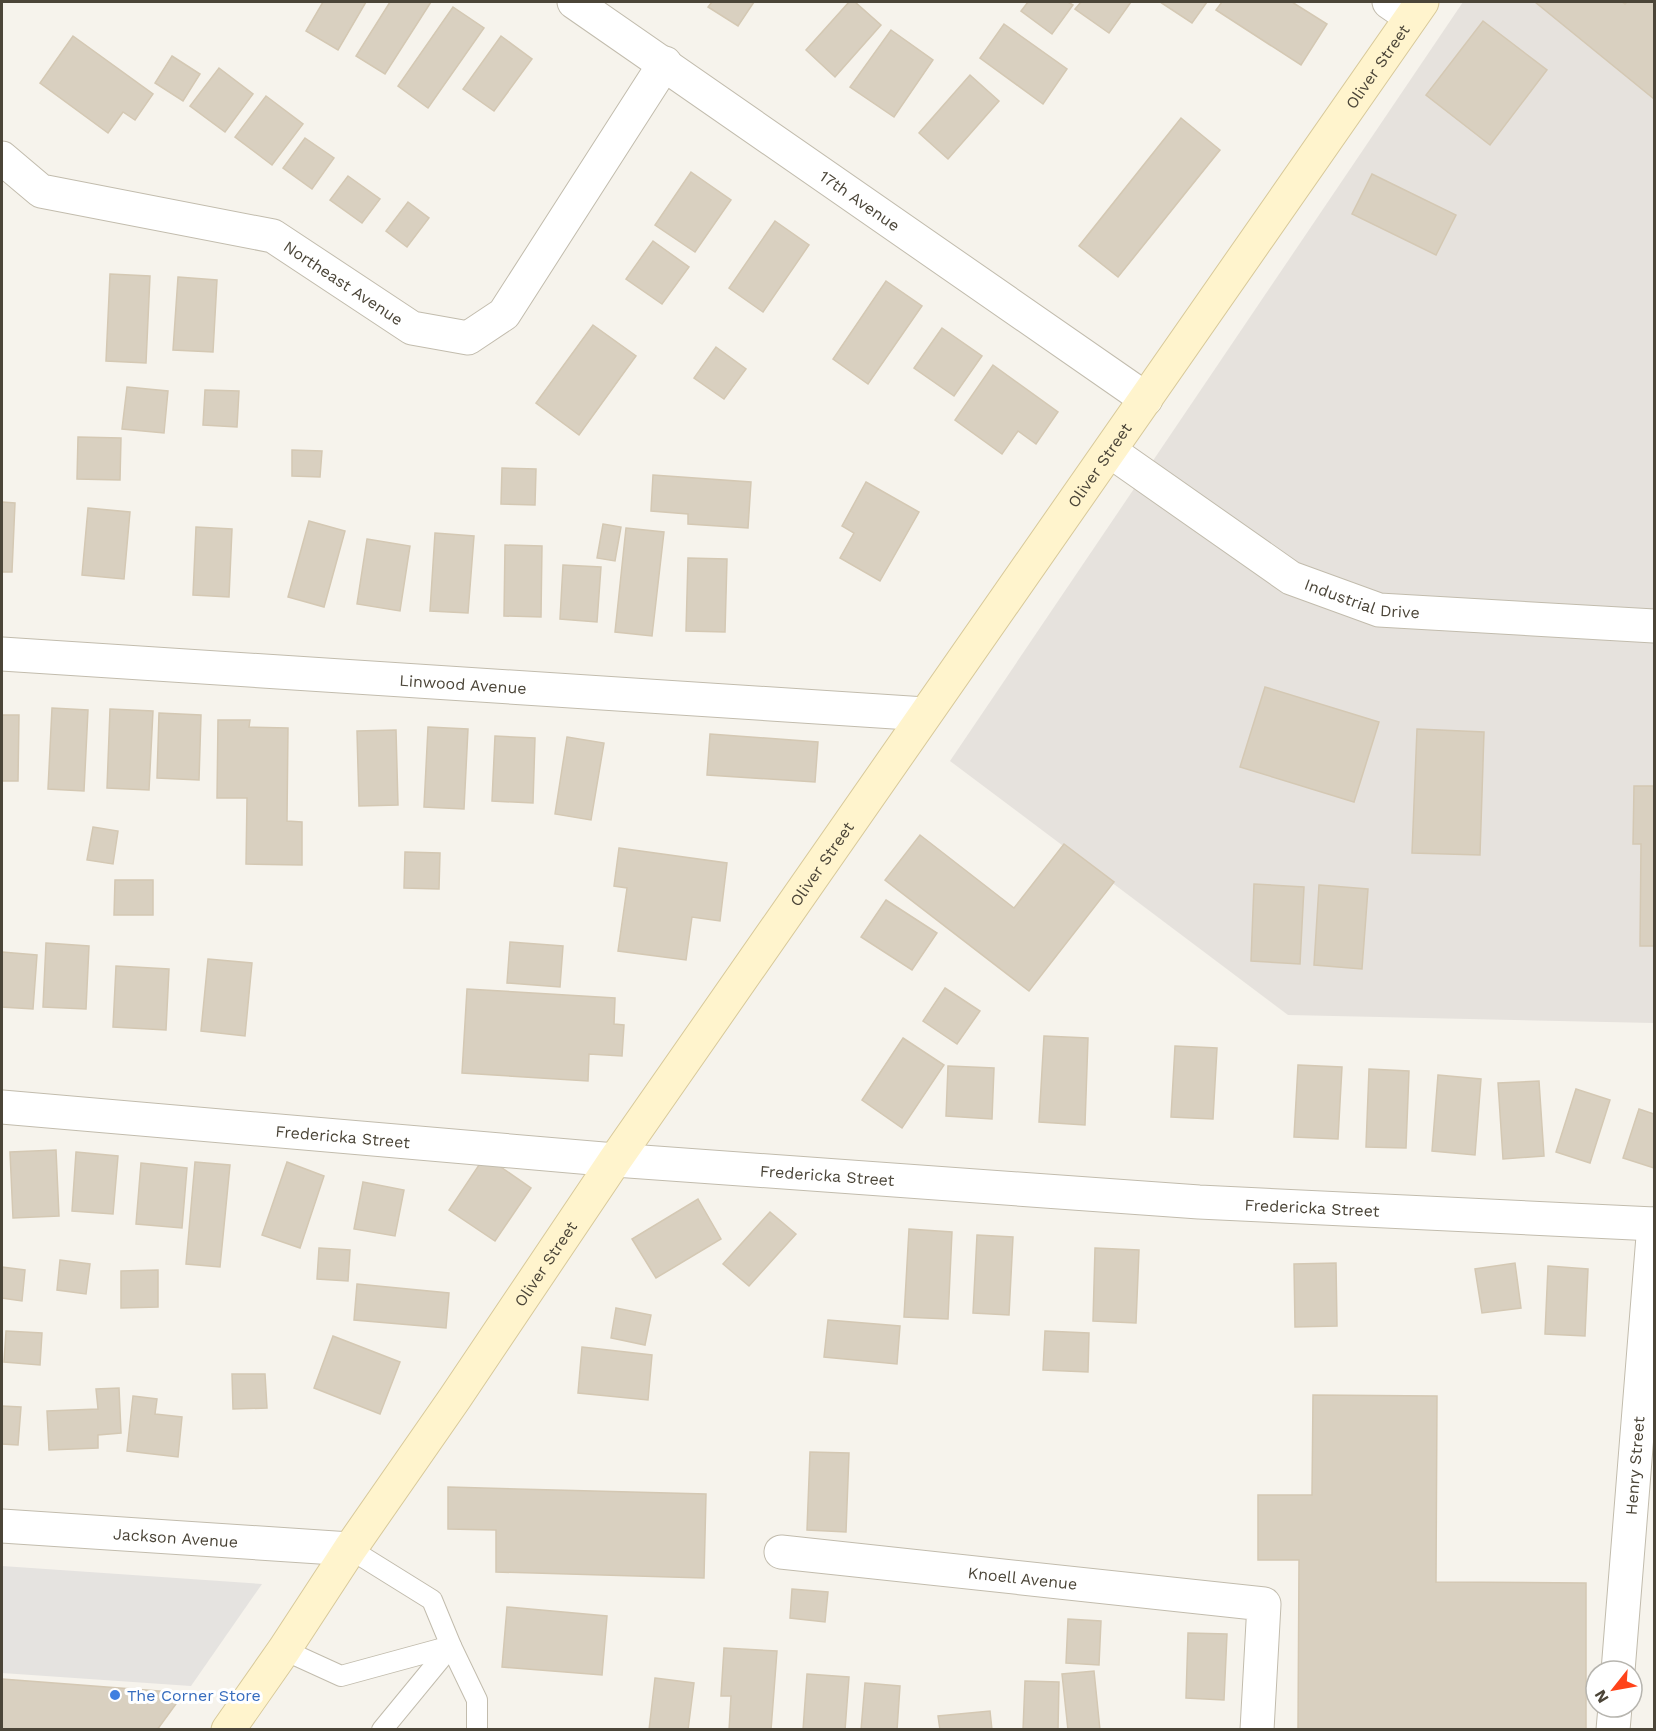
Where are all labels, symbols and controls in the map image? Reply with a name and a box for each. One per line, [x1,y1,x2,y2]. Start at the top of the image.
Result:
street label: Oliver Street [1342,21,1414,113]
street label: 17th Avenue [816,166,903,235]
street label: Northeast Avenue [280,237,406,329]
street label: Oliver Street [1064,419,1136,511]
street label: Industrial Drive [1302,575,1420,622]
street label: Linwood Avenue [399,671,527,698]
street label: Oliver Street [786,818,858,910]
street label: Fredericka Street [275,1122,411,1152]
street label: Fredericka Street [759,1161,895,1190]
street label: Fredericka Street [1244,1195,1380,1221]
street label: Oliver Street [510,1218,581,1310]
street label: Henry Street [1622,1415,1648,1516]
street label: Jackson Avenue [113,1524,239,1552]
street label: Knoell Avenue [967,1563,1078,1594]
north arrow [1584,1659,1644,1719]
place label: The Corner Store [127,1686,261,1705]
text: N [1590,1686,1613,1706]
marker: The Corner Store [108,1688,122,1702]

